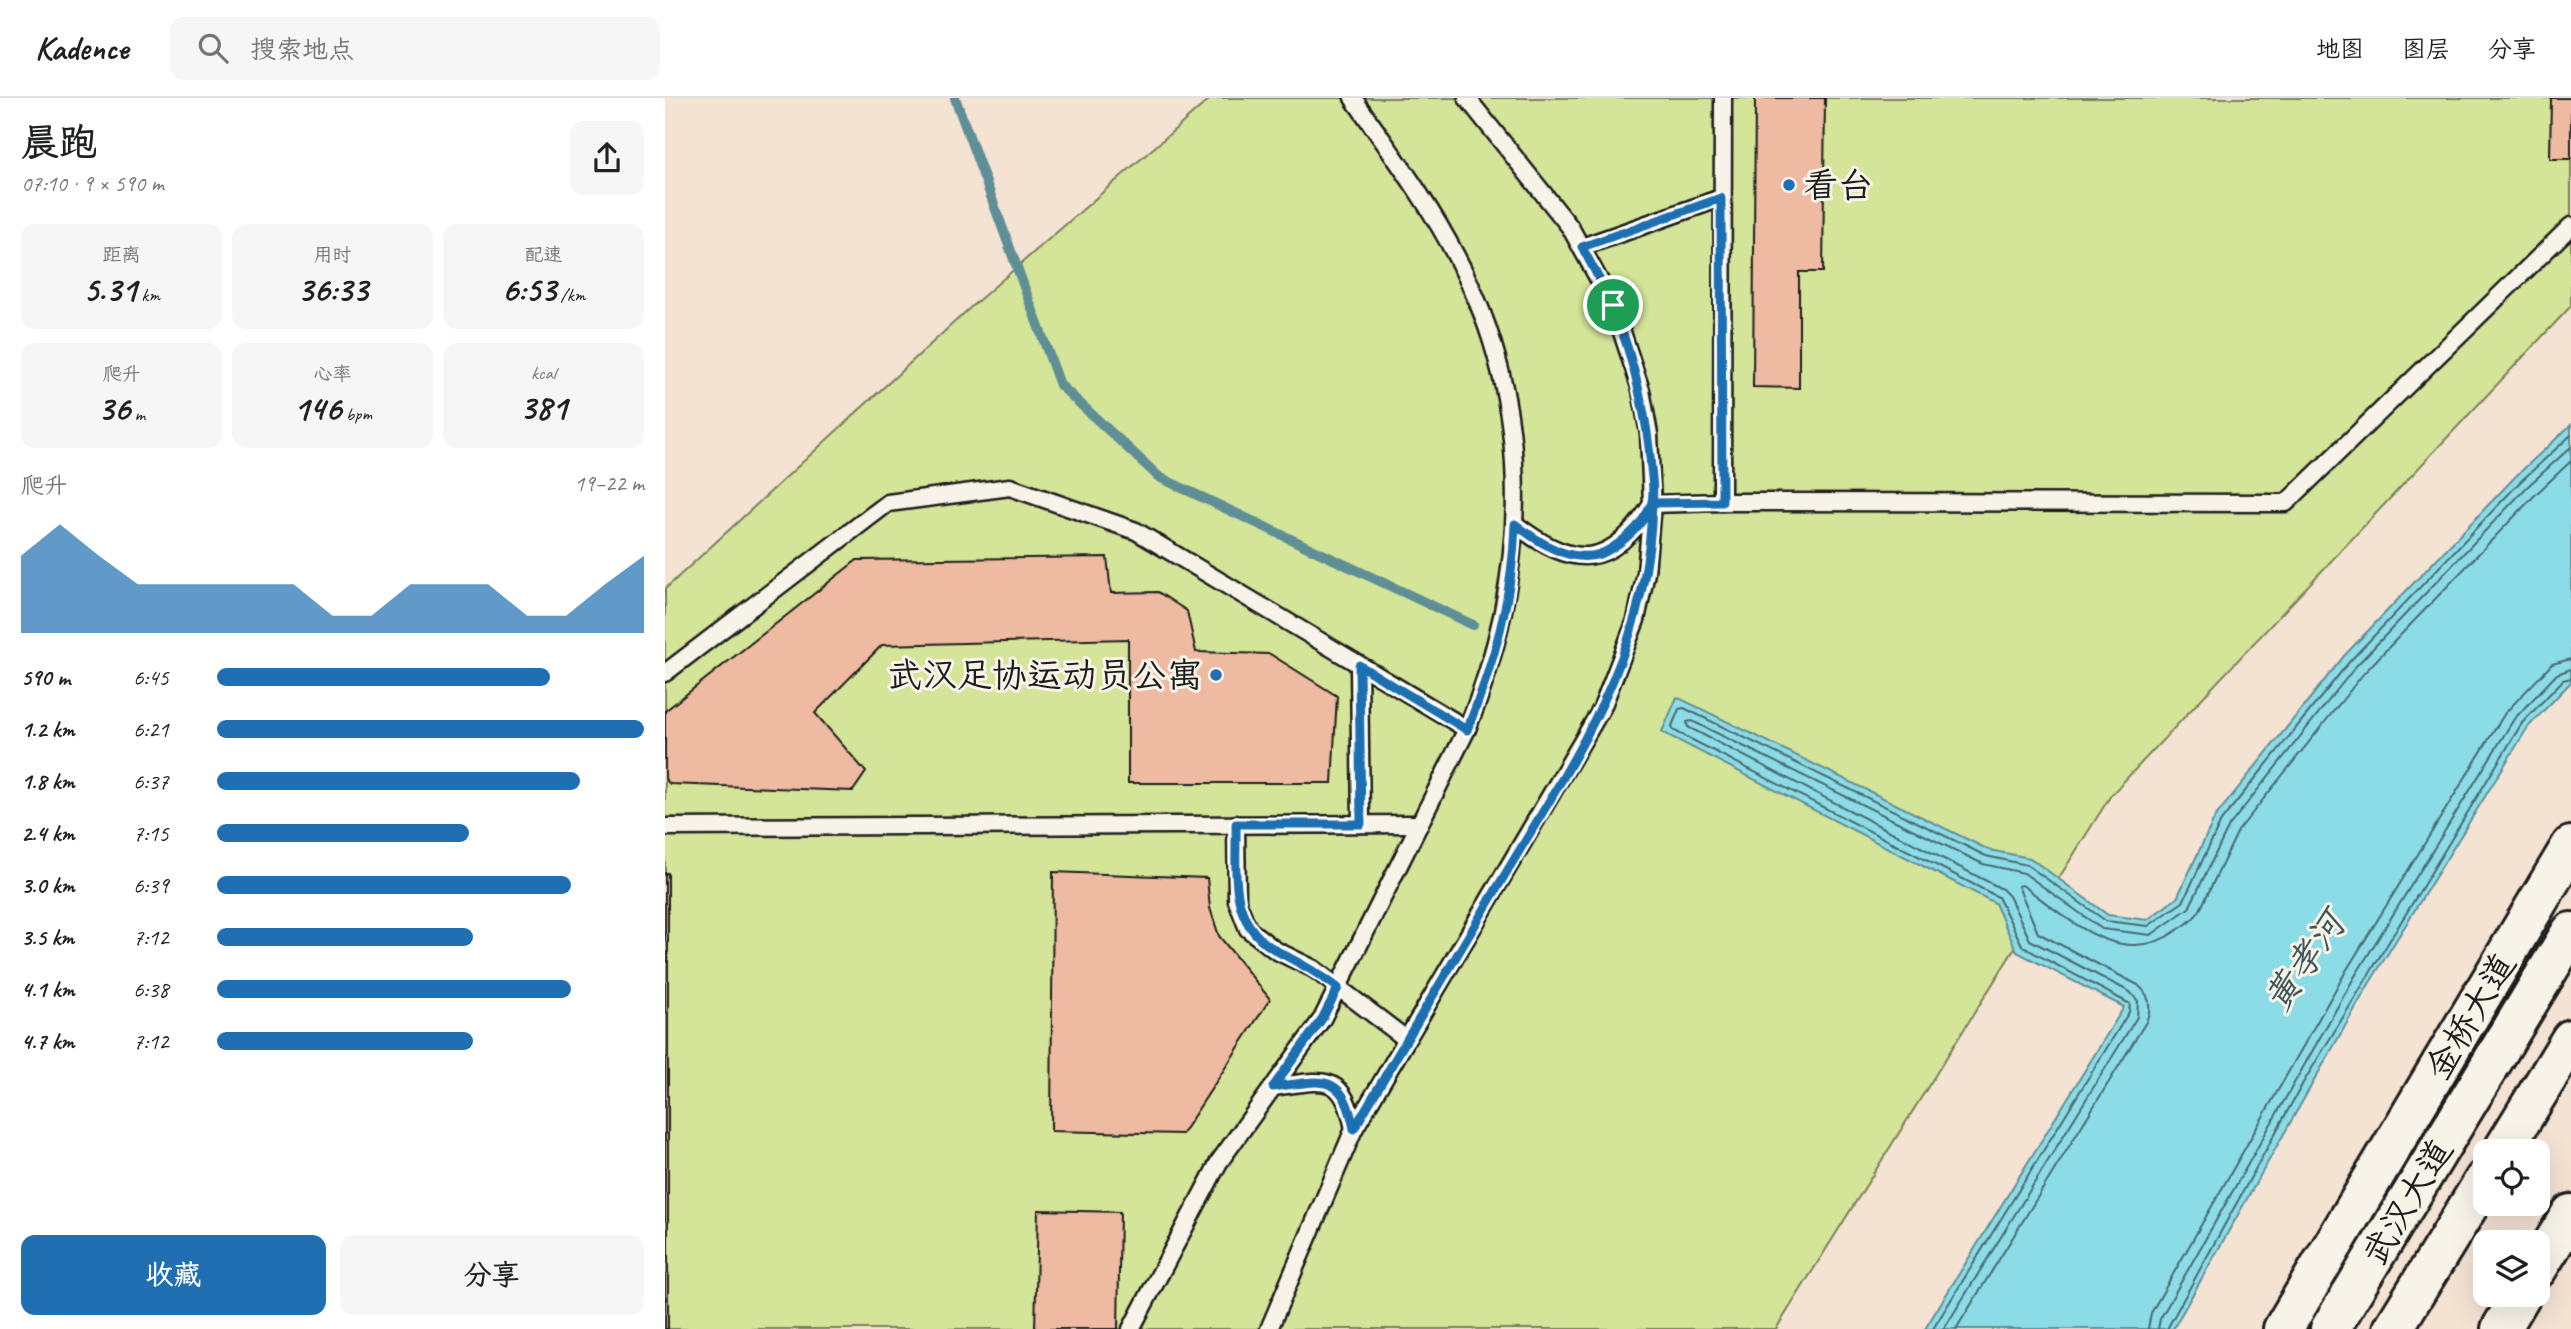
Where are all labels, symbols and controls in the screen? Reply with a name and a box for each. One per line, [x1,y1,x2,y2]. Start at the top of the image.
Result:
search box [170,17,660,80]
text: Kadence [35,27,128,69]
icon: search [194,29,232,67]
text: 搜索地点 [250,33,354,66]
text: 地图 [2316,34,2364,64]
text: 图层 [2402,34,2450,64]
text: 分享 [2488,34,2536,64]
text: 晨跑 [21,119,97,166]
button: share [570,121,644,195]
place label: 看台 [1803,163,1873,208]
text: 07:10 · 9 × 590 m [21,169,164,198]
marker: 看台 [1781,177,1797,193]
text: 距离 [102,243,141,267]
text: 用时 [313,243,352,267]
text: 配速 [524,243,563,267]
text: 5.31 [83,267,137,312]
text: 36:33 [297,267,368,312]
text: 6:53 [502,267,556,312]
pin [1583,275,1643,335]
text: km [137,283,160,307]
text: /km [556,283,585,307]
icon: arrive [1594,286,1632,324]
text: kcal [531,361,556,385]
text: 爬升 [102,362,141,386]
text: 心率 [313,362,352,386]
text: 381 [520,385,567,430]
text: 36 [98,386,130,431]
text: 146 [293,386,341,431]
text: m [130,402,145,426]
text: bpm [341,402,372,426]
text: 19–22 m [574,469,644,498]
text: 爬升 [21,471,67,500]
place label: 武汉足协运动员公寓 [887,653,1202,698]
text: 590 m [21,663,70,692]
text: 6:45 [133,663,169,692]
marker: 武汉足协运动员公寓 [1208,667,1224,683]
text: 1.2 km [21,715,75,744]
text: 6:21 [133,715,169,744]
text: 1.8 km [21,767,75,796]
text: 6:37 [133,767,169,796]
text: 2.4 km [21,819,75,848]
text: 7:15 [133,819,169,848]
text: 3.0 km [21,871,75,900]
text: 6:39 [133,871,169,900]
water label: 黄孝河 [2253,898,2358,1020]
text: 3.5 km [21,923,74,952]
text: 7:12 [133,923,169,952]
street label: 金桥大道 [2415,945,2526,1088]
text: 4.1 km [21,975,75,1004]
text: 6:38 [133,975,169,1004]
text: 4.7 km [21,1027,74,1056]
text: 7:12 [133,1027,169,1056]
street label: 武汉大道 [2352,1131,2463,1274]
map controls [2473,1139,2550,1307]
button: locate [2473,1139,2550,1216]
button: layers [2473,1230,2550,1307]
button: 收藏 [21,1235,326,1315]
button: 分享 [340,1235,644,1315]

